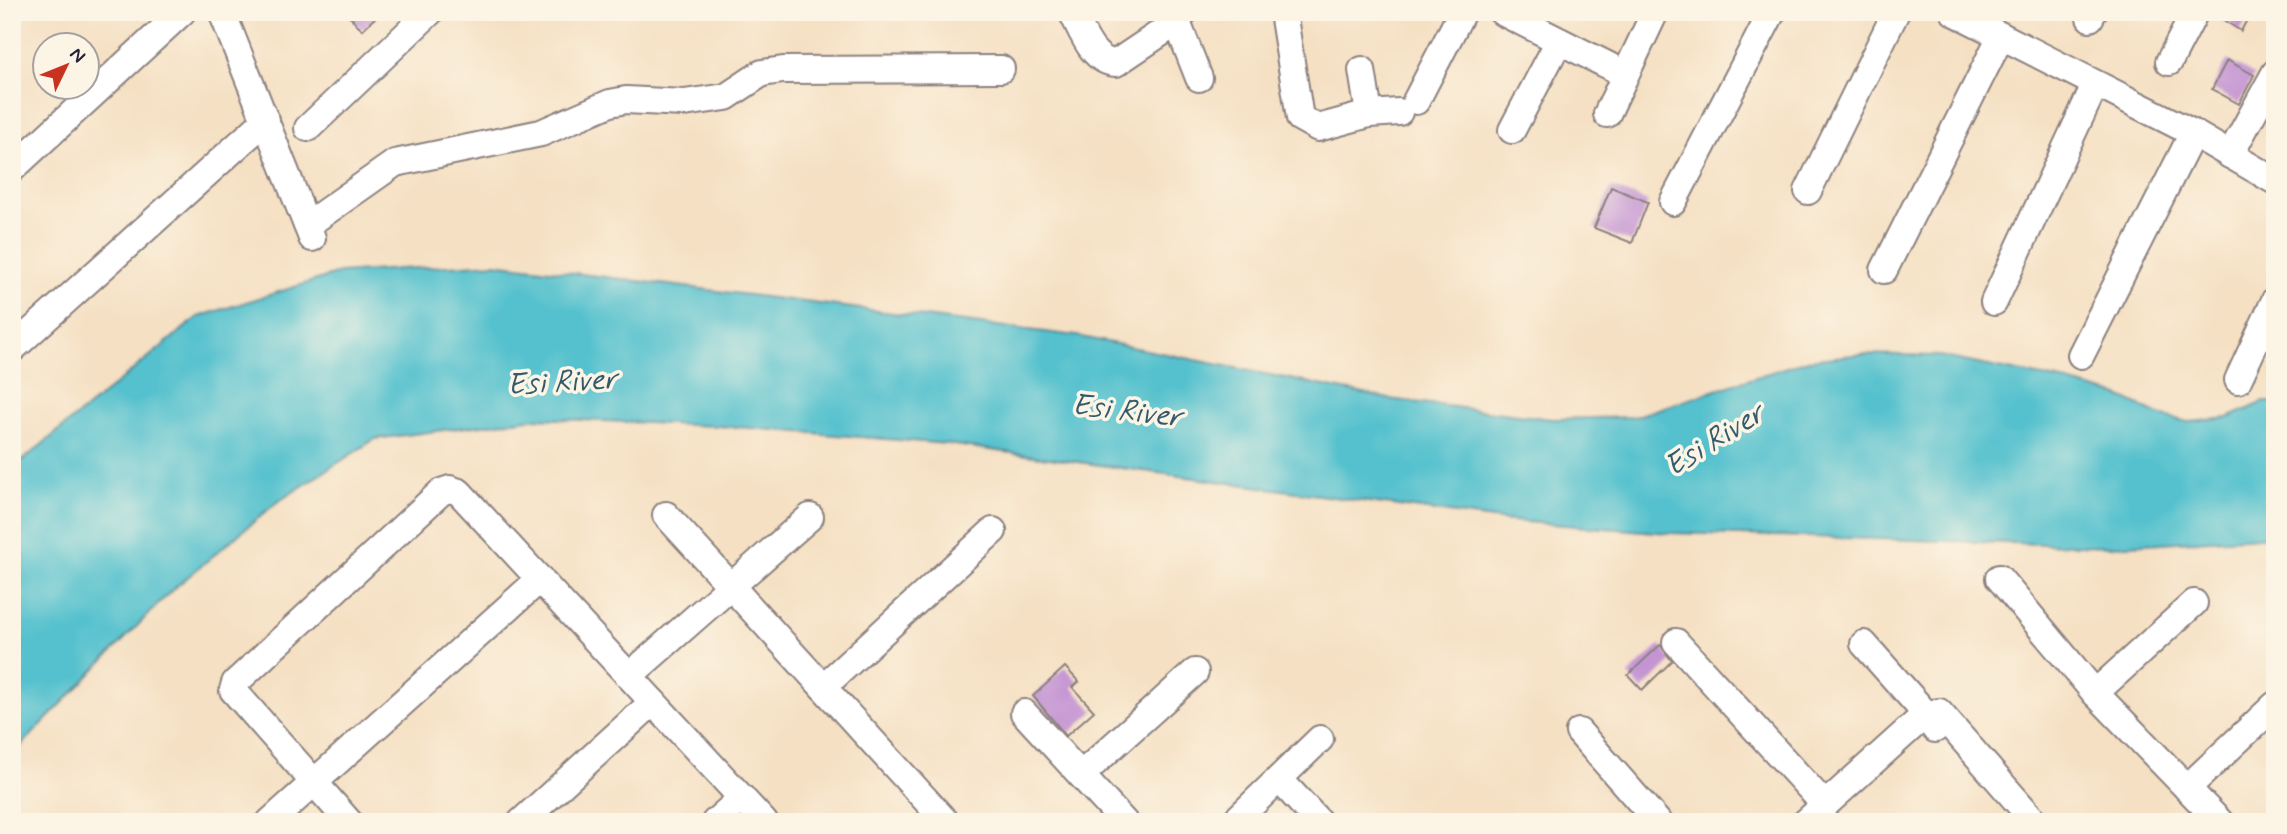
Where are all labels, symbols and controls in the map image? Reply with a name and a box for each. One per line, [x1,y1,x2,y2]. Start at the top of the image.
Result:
north arrow [32,32,102,102]
text: N [64,42,91,69]
water label: Esi River [506,360,622,405]
water label: Esi River [1070,385,1187,438]
water label: Esi River [1658,393,1775,486]

